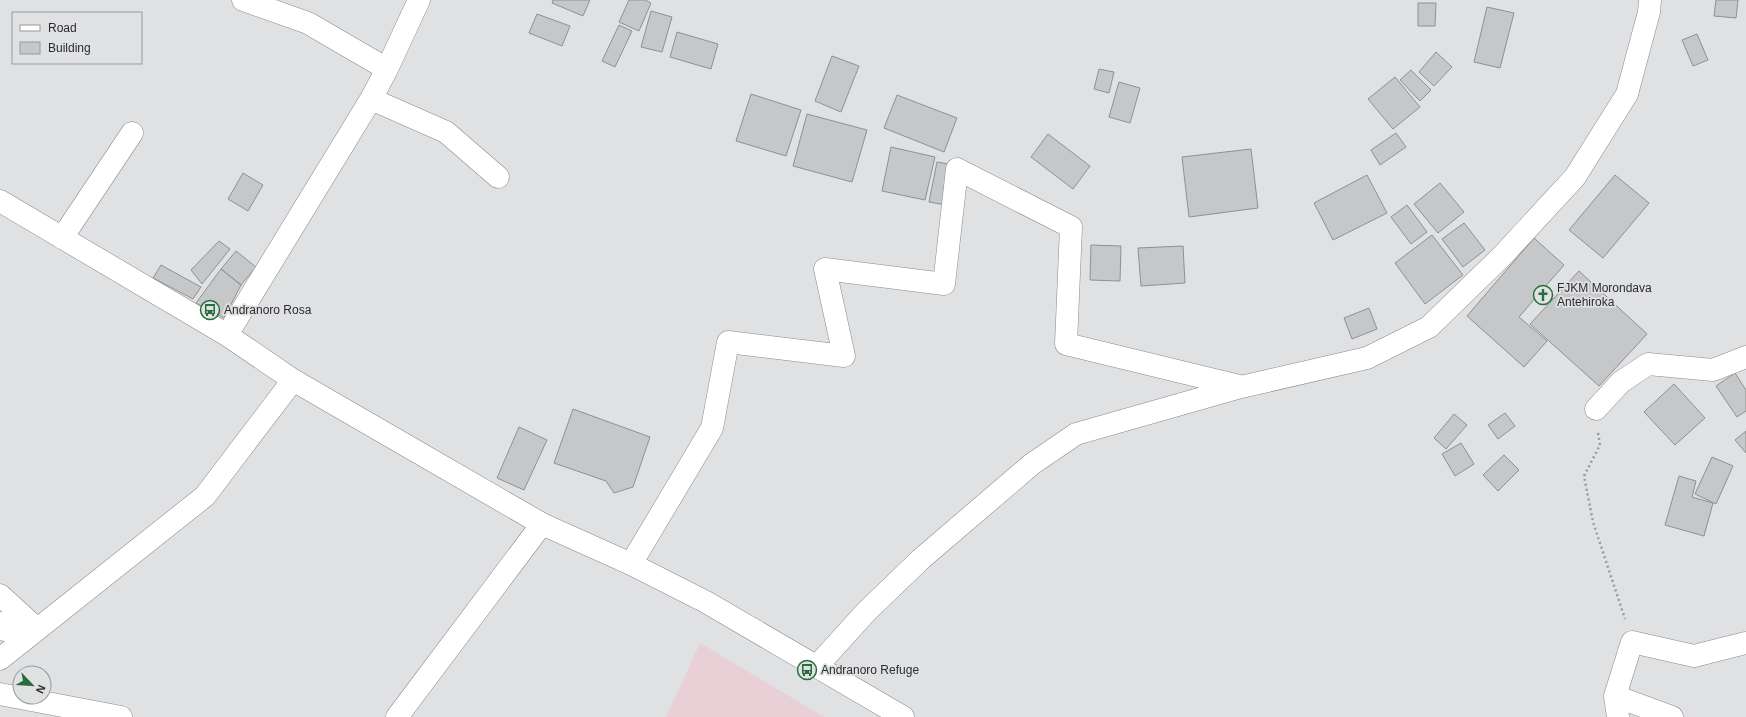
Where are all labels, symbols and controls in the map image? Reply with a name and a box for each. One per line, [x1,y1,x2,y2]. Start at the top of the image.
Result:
legend [12,12,142,64]
text: Road [48,21,77,35]
text: Building [48,41,91,55]
place label: FJKM Morondava Antehiroka [1557,281,1652,309]
church icon: FJKM Morondava Antehiroka [1532,284,1554,306]
bus stop icon: Andranoro Rosa [199,299,221,321]
place label: Andranoro Rosa [224,303,312,317]
bus stop icon: Andranoro Refuge [796,659,818,681]
place label: Andranoro Refuge [821,663,919,677]
north arrow [12,665,52,705]
text: N [34,683,48,695]

